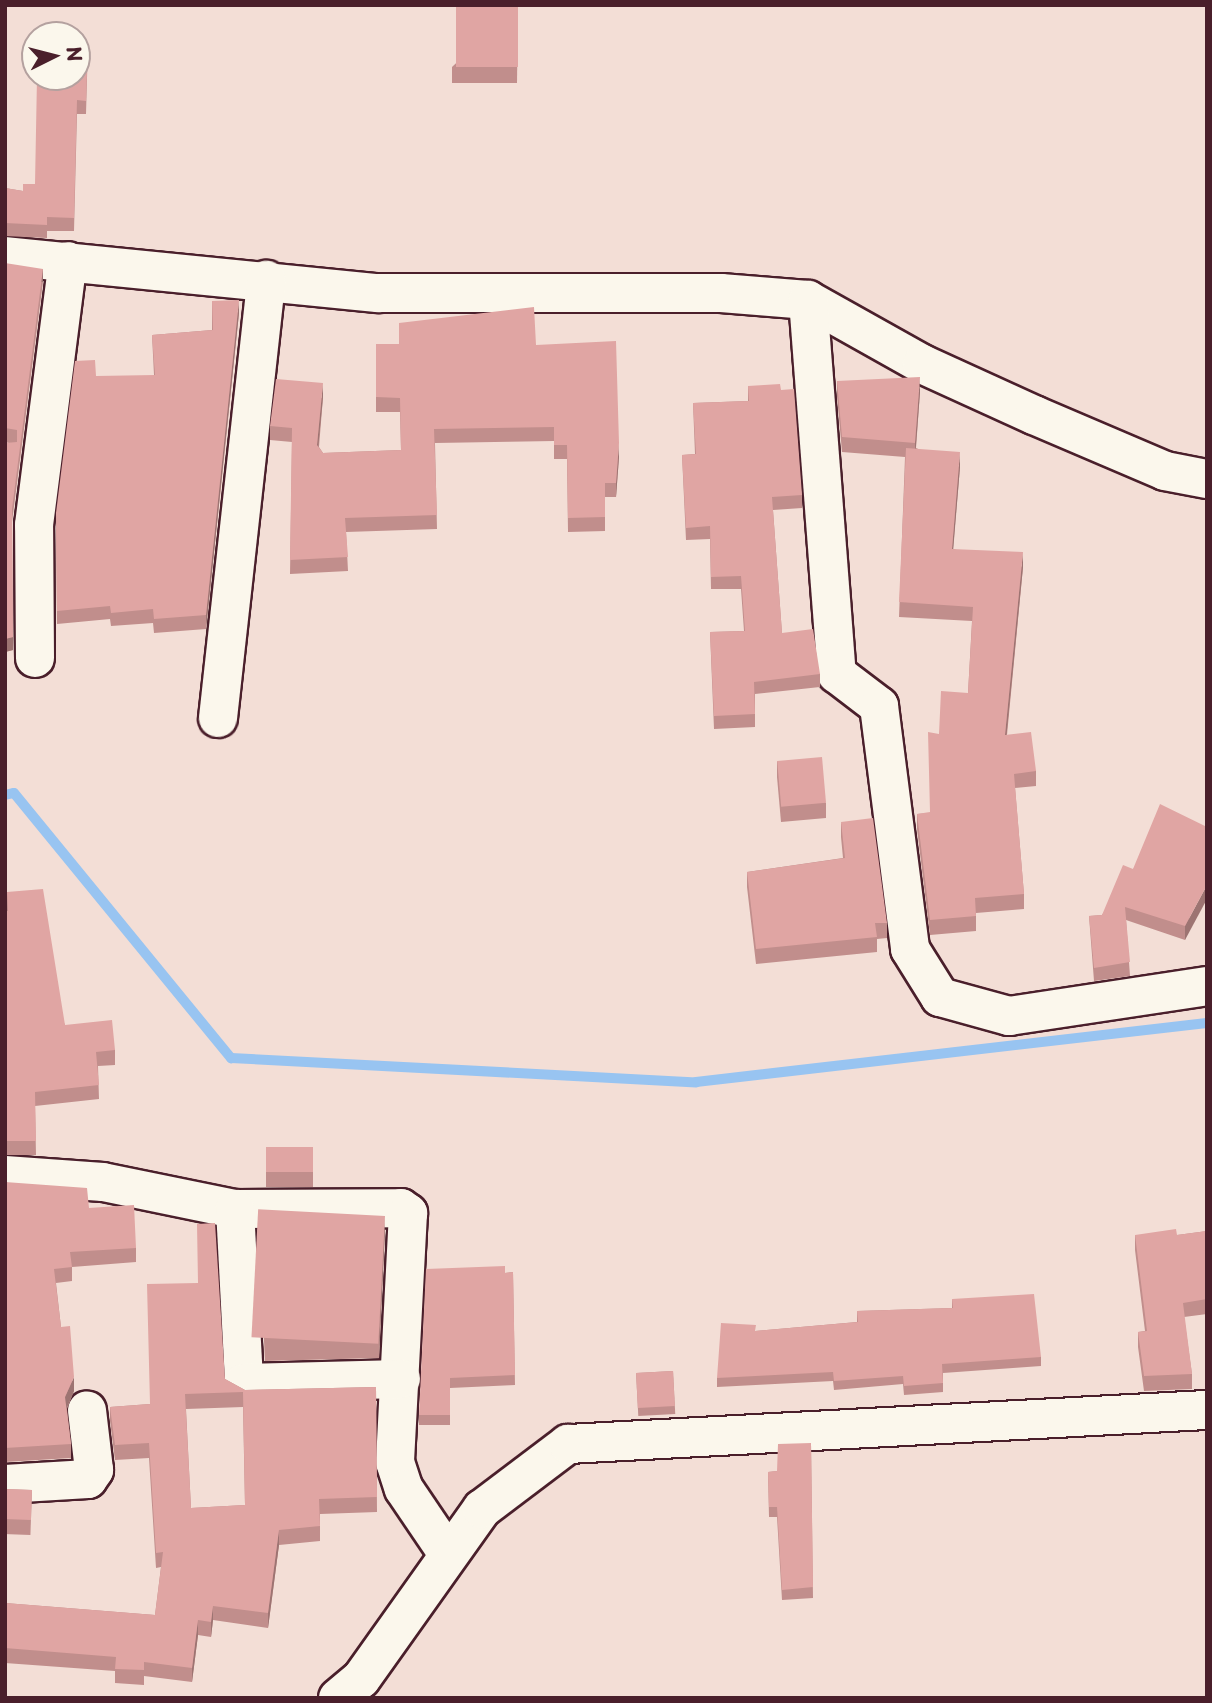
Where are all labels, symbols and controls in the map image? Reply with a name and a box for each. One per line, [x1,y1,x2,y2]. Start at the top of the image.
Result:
north arrow [21,21,91,91]
text: N [60,45,90,63]

